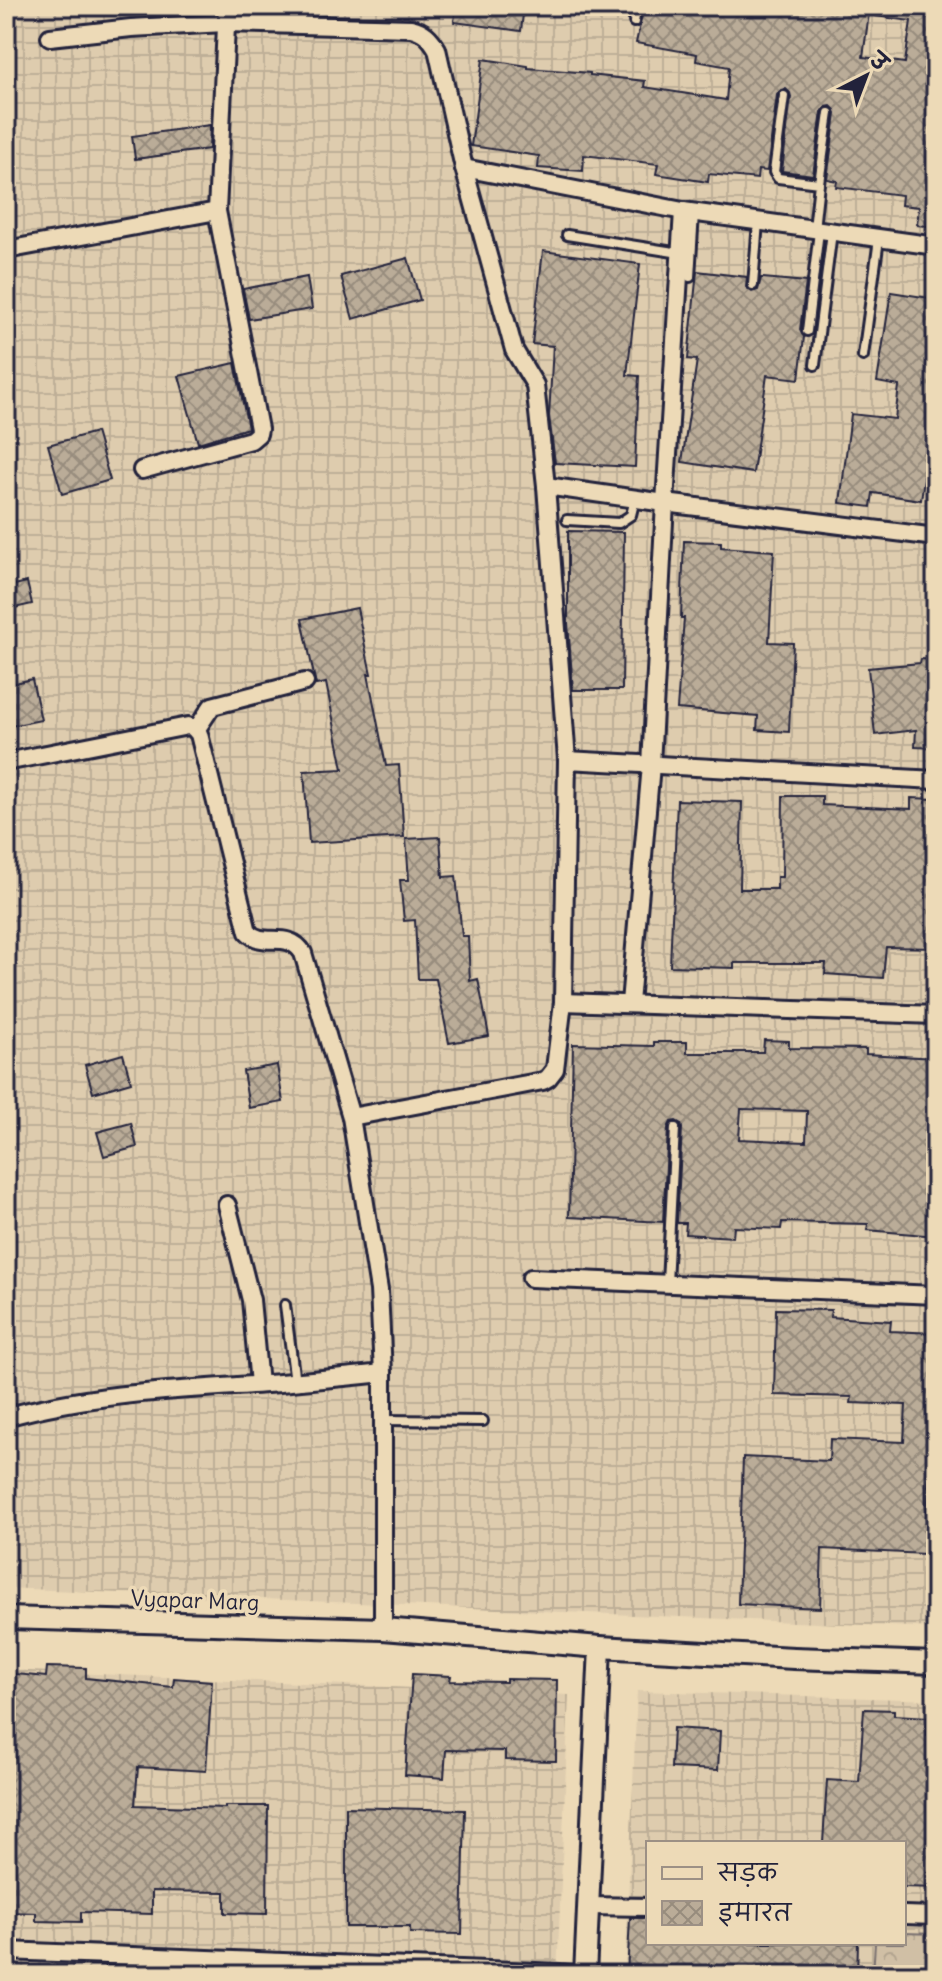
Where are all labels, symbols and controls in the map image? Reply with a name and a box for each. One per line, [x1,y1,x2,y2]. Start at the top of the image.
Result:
north arrow [826,36,906,116]
text: उ [863,44,896,78]
street label: Vyapar Marg [130,1584,260,1616]
legend [646,1841,906,1945]
text: सड़क [716,1857,779,1887]
text: इमारत [718,1897,793,1927]

